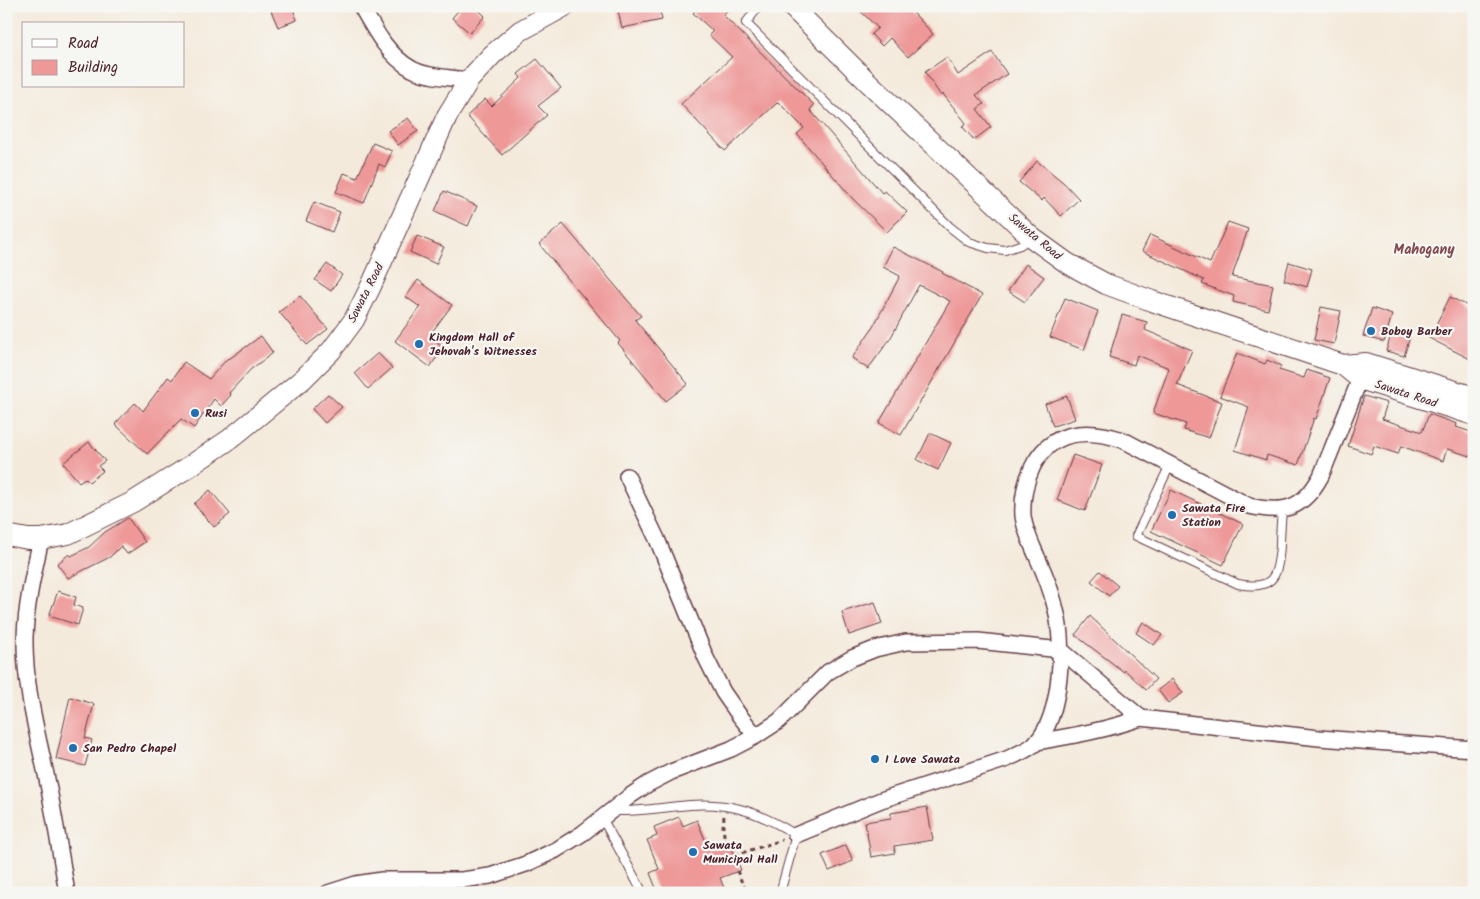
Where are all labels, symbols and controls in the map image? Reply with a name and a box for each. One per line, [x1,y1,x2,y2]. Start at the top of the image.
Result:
legend [22,22,185,88]
text: Road [68,32,99,56]
text: Building [68,56,118,80]
street label: Sawata Road [1004,209,1067,266]
district label: Mahogany [1394,239,1455,261]
street label: Sawata Road [343,259,390,326]
place label: Boboy Barber [1381,322,1453,341]
marker: Boboy Barber [1365,325,1377,337]
place label: Kingdom Hall of Jehovah's Witnesses [429,328,537,361]
marker: Kingdom Hall of Jehovah's Witnesses [413,338,425,350]
street label: Sawata Road [1372,375,1441,413]
place label: Rusi [205,404,228,423]
marker: Rusi [189,407,201,419]
place label: Sawata Fire Station [1182,499,1246,532]
marker: Sawata Fire Station [1166,509,1178,521]
place label: San Pedro Chapel [83,739,177,758]
marker: San Pedro Chapel [67,742,79,754]
place label: I Love Sawata [885,750,960,769]
marker: I Love Sawata [869,753,881,765]
place label: Sawata Municipal Hall [703,836,778,869]
marker: Sawata Municipal Hall [687,846,699,858]

